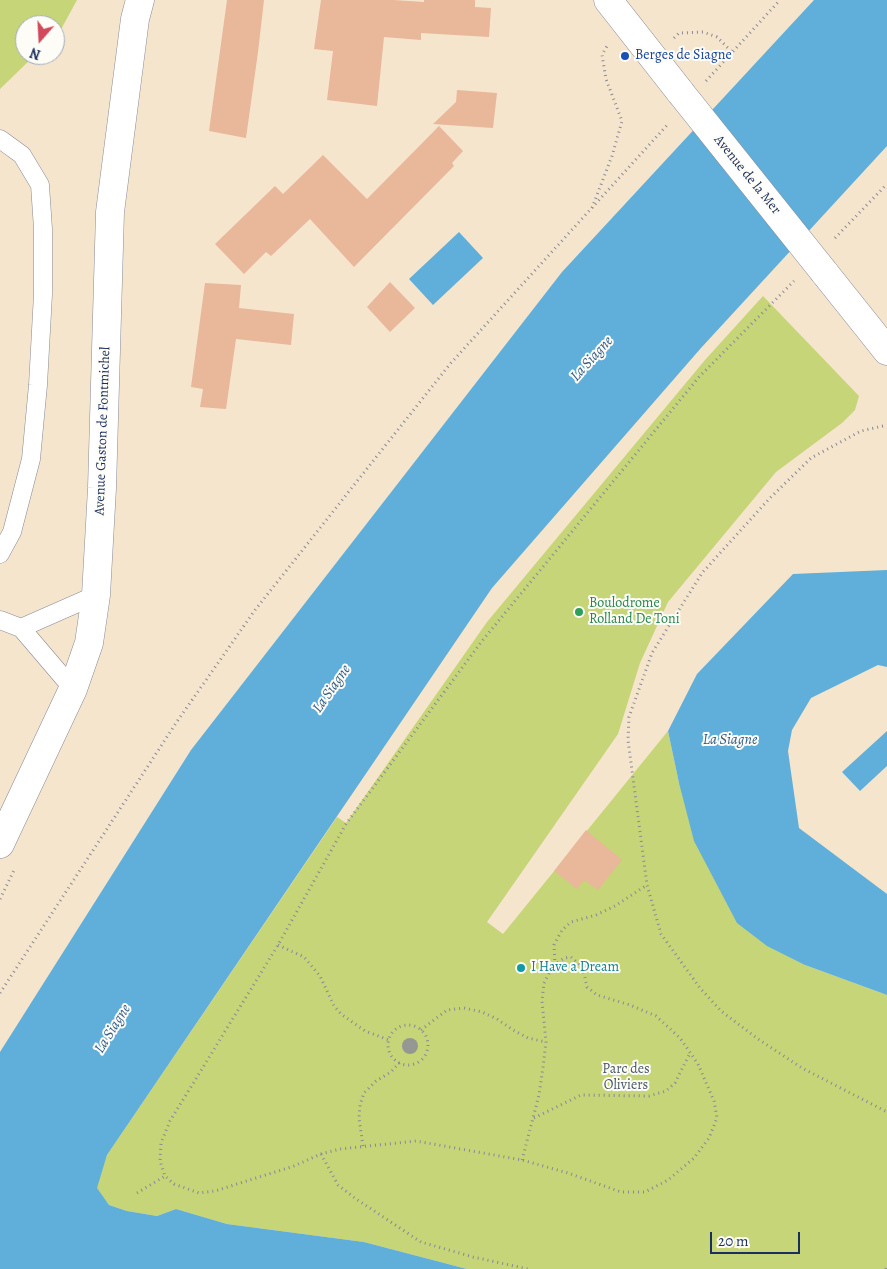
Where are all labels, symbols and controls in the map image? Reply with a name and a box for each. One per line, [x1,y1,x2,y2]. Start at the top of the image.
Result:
north arrow [15,15,65,65]
text: N [27,43,43,64]
place label: Berges de Siagne [635,48,732,64]
marker: Berges de Siagne [619,50,631,62]
street label: Avenue de la Mer [710,132,784,218]
water label: La Siagne [567,333,617,385]
street label: Avenue Gaston de Fontmichel [92,346,114,516]
place label: Boulodrome Rolland De Toni [589,596,680,628]
marker: Boulodrome Rolland De Toni [573,606,585,618]
water label: La Siagne [309,661,355,717]
water label: La Siagne [703,731,757,749]
place label: I Have a Dream [531,960,619,976]
marker: I Have a Dream [515,962,527,974]
water label: La Siagne [91,1001,135,1057]
park label: Parc des Oliviers [602,1062,650,1094]
scale bar [712,1222,802,1254]
text: 20 m [718,1231,749,1251]

